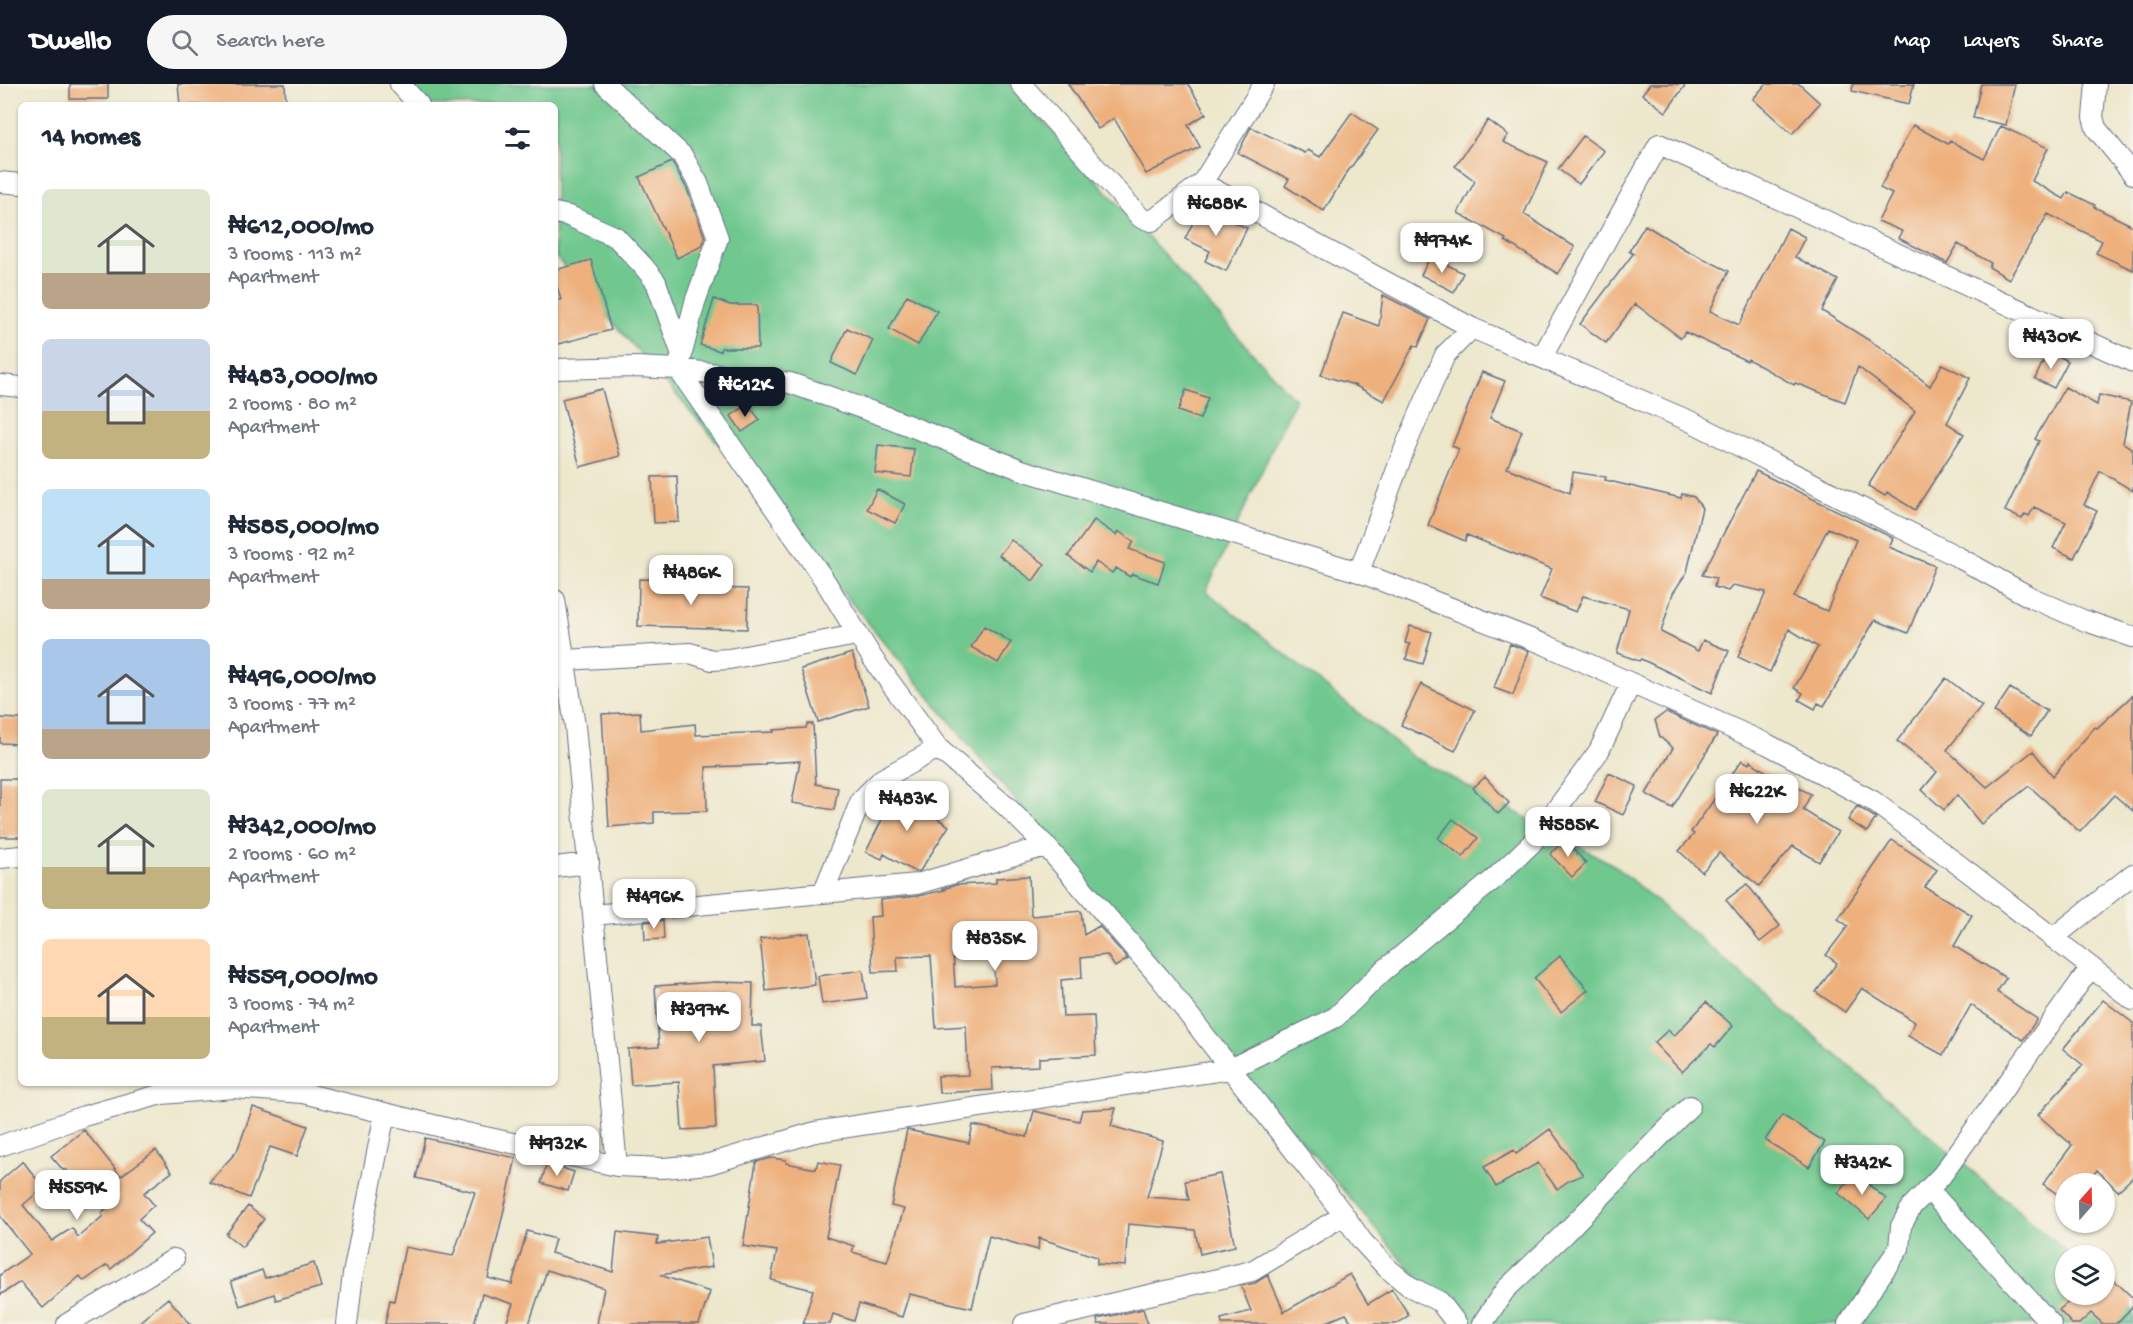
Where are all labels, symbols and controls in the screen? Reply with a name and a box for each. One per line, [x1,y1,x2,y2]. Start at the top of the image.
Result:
search box [147,15,567,69]
text: Dwello [30,26,111,59]
icon: search [168,26,201,59]
text: Search here [216,29,325,55]
text: Map [1894,30,1930,55]
text: Layers [1963,30,2019,55]
text: Share [2052,30,2103,55]
icon: filters [501,122,534,155]
text: 14 homes [42,123,140,154]
pin: ₦688K [1174,186,1258,237]
text: ₦688K [1187,194,1245,217]
icon: home [90,213,162,285]
text: ₦612,000/mo [228,213,374,244]
pin: ₦974K [1400,223,1484,274]
text: ₦974K [1414,231,1470,254]
text: 3 rooms · 113 m² [228,244,362,267]
text: Apartment [228,267,318,290]
pin: ₦430K [2009,319,2093,370]
text: ₦430K [2023,327,2079,350]
icon: home [90,363,162,435]
text: ₦483,000/mo [228,363,377,394]
pin: ₦612K [703,367,787,418]
text: ₦612K [718,375,772,398]
text: 2 rooms · 80 m² [228,394,357,417]
text: Apartment [228,417,318,440]
icon: home [90,513,162,585]
text: ₦585,000/mo [228,513,379,544]
text: 3 rooms · 92 m² [228,544,355,567]
pin: ₦486K [649,555,733,606]
text: ₦486K [663,563,719,586]
text: Apartment [228,567,318,590]
icon: home [90,663,162,735]
text: ₦496,000/mo [228,663,376,694]
text: 3 rooms · 77 m² [228,694,356,717]
text: Apartment [228,717,318,740]
pin: ₦622K [1715,774,1799,825]
pin: ₦483K [865,781,949,832]
text: ₦622K [1729,782,1785,805]
text: ₦483K [879,789,935,812]
pin: ₦585K [1526,807,1610,858]
icon: home [90,813,162,885]
text: ₦342,000/mo [228,813,376,844]
text: ₦585K [1539,815,1597,838]
text: 2 rooms · 60 m² [228,844,356,867]
text: Apartment [228,867,318,890]
pin: ₦496K [612,879,696,930]
text: ₦496K [626,887,682,910]
pin: ₦835K [953,921,1037,972]
text: ₦835K [966,929,1024,952]
icon: home [90,963,162,1035]
text: ₦559,000/mo [228,963,378,994]
pin: ₦397K [657,992,741,1043]
text: 3 rooms · 74 m² [228,994,355,1017]
text: ₦397K [671,1000,727,1023]
text: Apartment [228,1017,318,1040]
pin: ₦932K [515,1126,599,1177]
text: ₦932K [529,1134,585,1157]
pin: ₦342K [1820,1145,1904,1196]
text: ₦342K [1834,1153,1890,1176]
pin: ₦559K [35,1170,119,1221]
north arrow [2055,1173,2115,1233]
map controls [2055,1173,2115,1305]
text: ₦559K [49,1178,105,1201]
button: layers [2055,1245,2115,1305]

